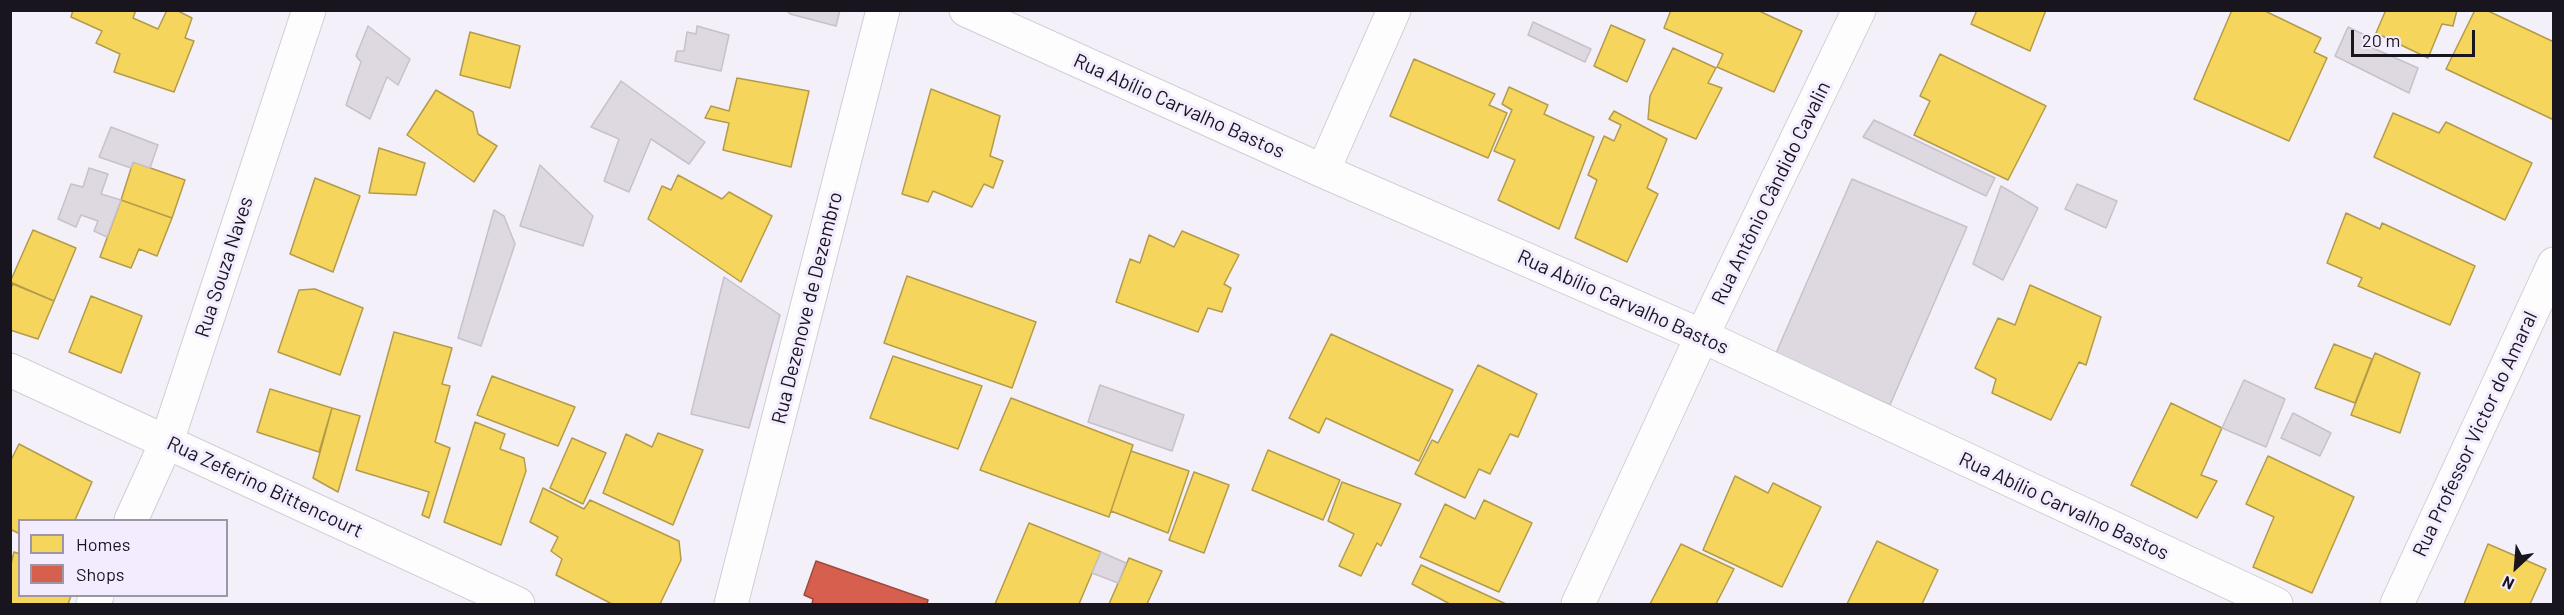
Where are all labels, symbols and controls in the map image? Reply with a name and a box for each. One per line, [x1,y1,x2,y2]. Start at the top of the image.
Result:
scale bar [2354,18,2478,56]
text: 20 m [2362,29,2400,51]
street label: Rua Abílio Carvalho Bastos [1070,49,1288,163]
street label: Rua Antônio Cândido Cavalin [1706,77,1836,309]
street label: Rua Dezenove de Dezembro [767,189,847,427]
street label: Rua Souza Naves [190,194,258,340]
street label: Rua Abílio Carvalho Bastos [1514,245,1732,359]
street label: Rua Professor Victor do Amaral [2407,307,2543,561]
street label: Rua Zeferino Bittencourt [163,431,367,543]
street label: Rua Abílio Carvalho Bastos [1955,447,2173,565]
legend [18,519,228,597]
text: Homes [76,533,130,555]
north arrow [2486,537,2546,597]
text: Shops [76,563,125,585]
text: N [2499,573,2517,595]

